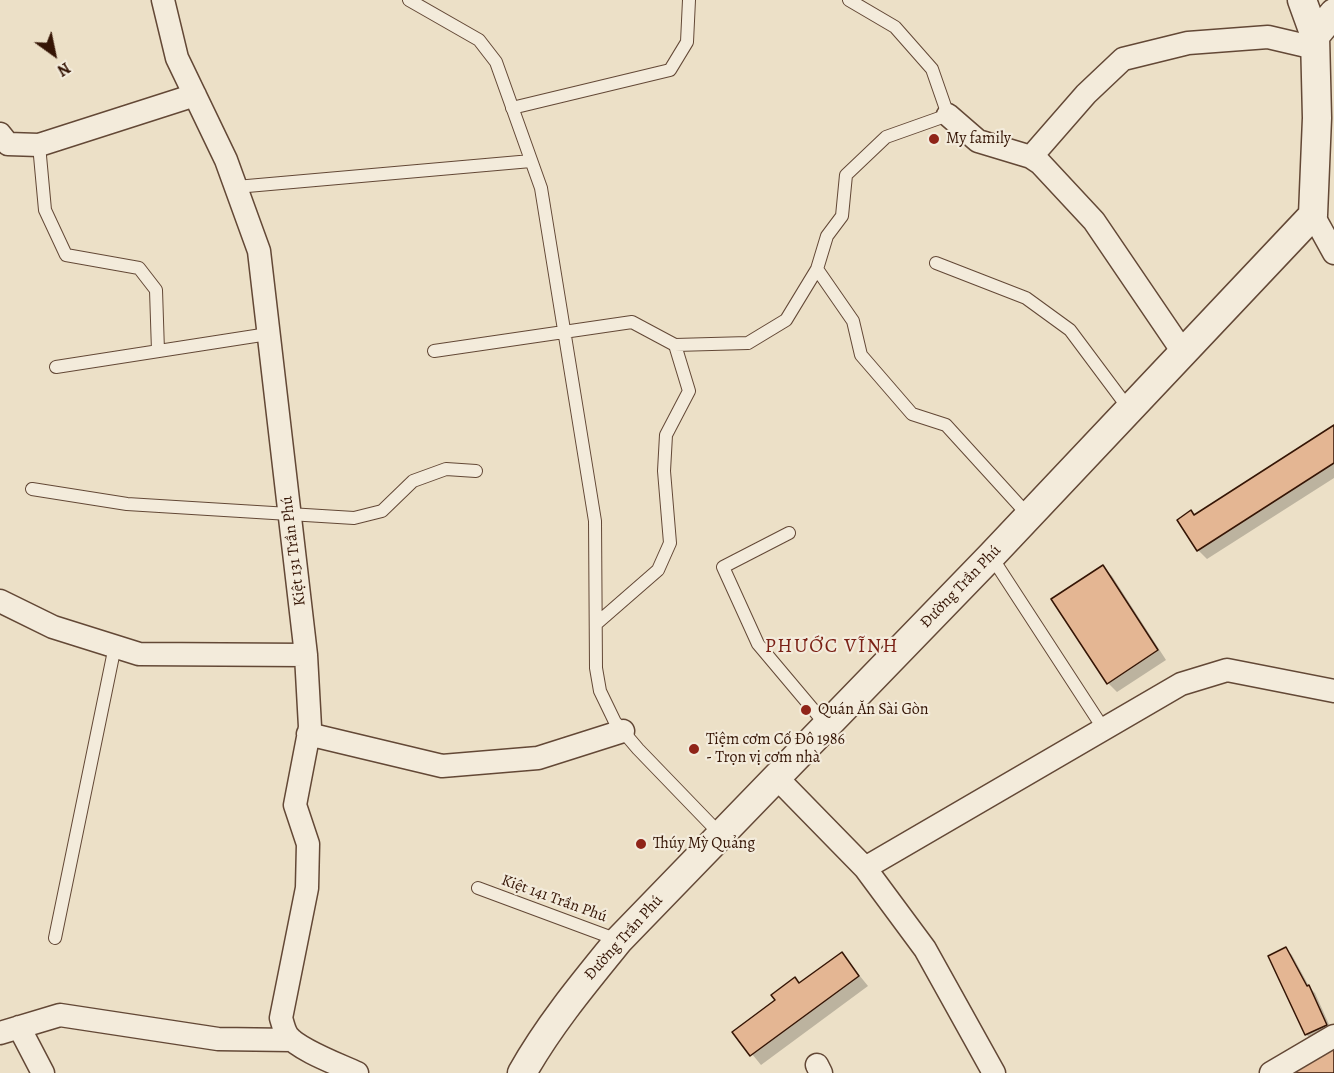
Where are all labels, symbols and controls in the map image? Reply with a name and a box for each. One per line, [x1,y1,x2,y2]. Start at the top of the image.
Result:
north arrow [24,24,84,84]
text: N [53,57,75,81]
place label: My family [946,129,1011,149]
marker: My family [927,132,941,146]
street label: Kiệt 131 Trần Phú [278,495,310,607]
street label: Đường Trần Phú [917,541,1005,633]
district label: PHƯỚC VĨNH [765,635,899,659]
place label: Quán Ăn Sài Gòn [818,700,929,720]
marker: Quán Ăn Sài Gòn [799,703,813,717]
place label: Tiệm cơm Cố Đô 1986 - Trọn vị cơm nhà [706,730,845,768]
marker: Tiệm cơm Cố Đô 1986 - Trọn vị cơm nhà [687,742,701,756]
place label: Thúy Mỳ Quảng [653,834,755,854]
marker: Thúy Mỳ Quảng [634,837,648,851]
street label: Kiệt 141 Trần Phú [498,871,610,927]
street label: Đường Trần Phú [581,891,667,985]

